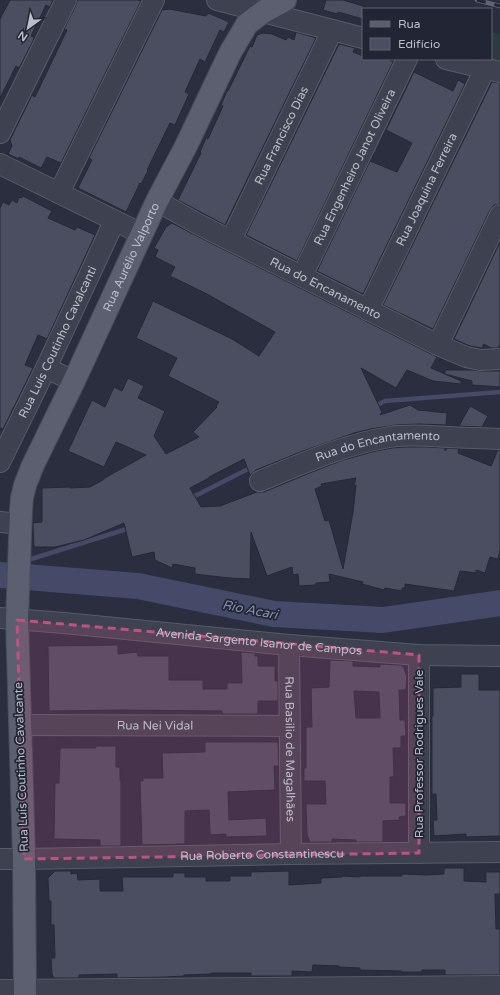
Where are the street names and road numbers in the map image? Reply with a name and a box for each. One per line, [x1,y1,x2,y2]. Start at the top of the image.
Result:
street label: Rua Francisco Dias [252,84,311,187]
street label: Rua Engenheiro Janot Oliveira [311,87,398,248]
street label: Rua Joaquina Ferreira [393,131,460,248]
street label: Rua Aurélio Valporto [100,201,162,314]
street label: Rua do Encanamento [268,255,384,322]
street label: Rua Luís Coutinho Cavalcanti [16,264,99,420]
street label: Rua do Encantamento [313,428,440,465]
street label: Avenida Sargento Isanor de Campos [155,625,363,658]
street label: Rua Professor Rodrigues Vale [412,669,426,838]
street label: Rua Basilio de Magalhães [282,676,298,822]
street label: Rua Luís Coutinho Cavalcante [11,682,31,852]
street label: Rua Nei Vidal [117,718,193,733]
street label: Rua Roberto Constantinescu [180,846,344,863]

